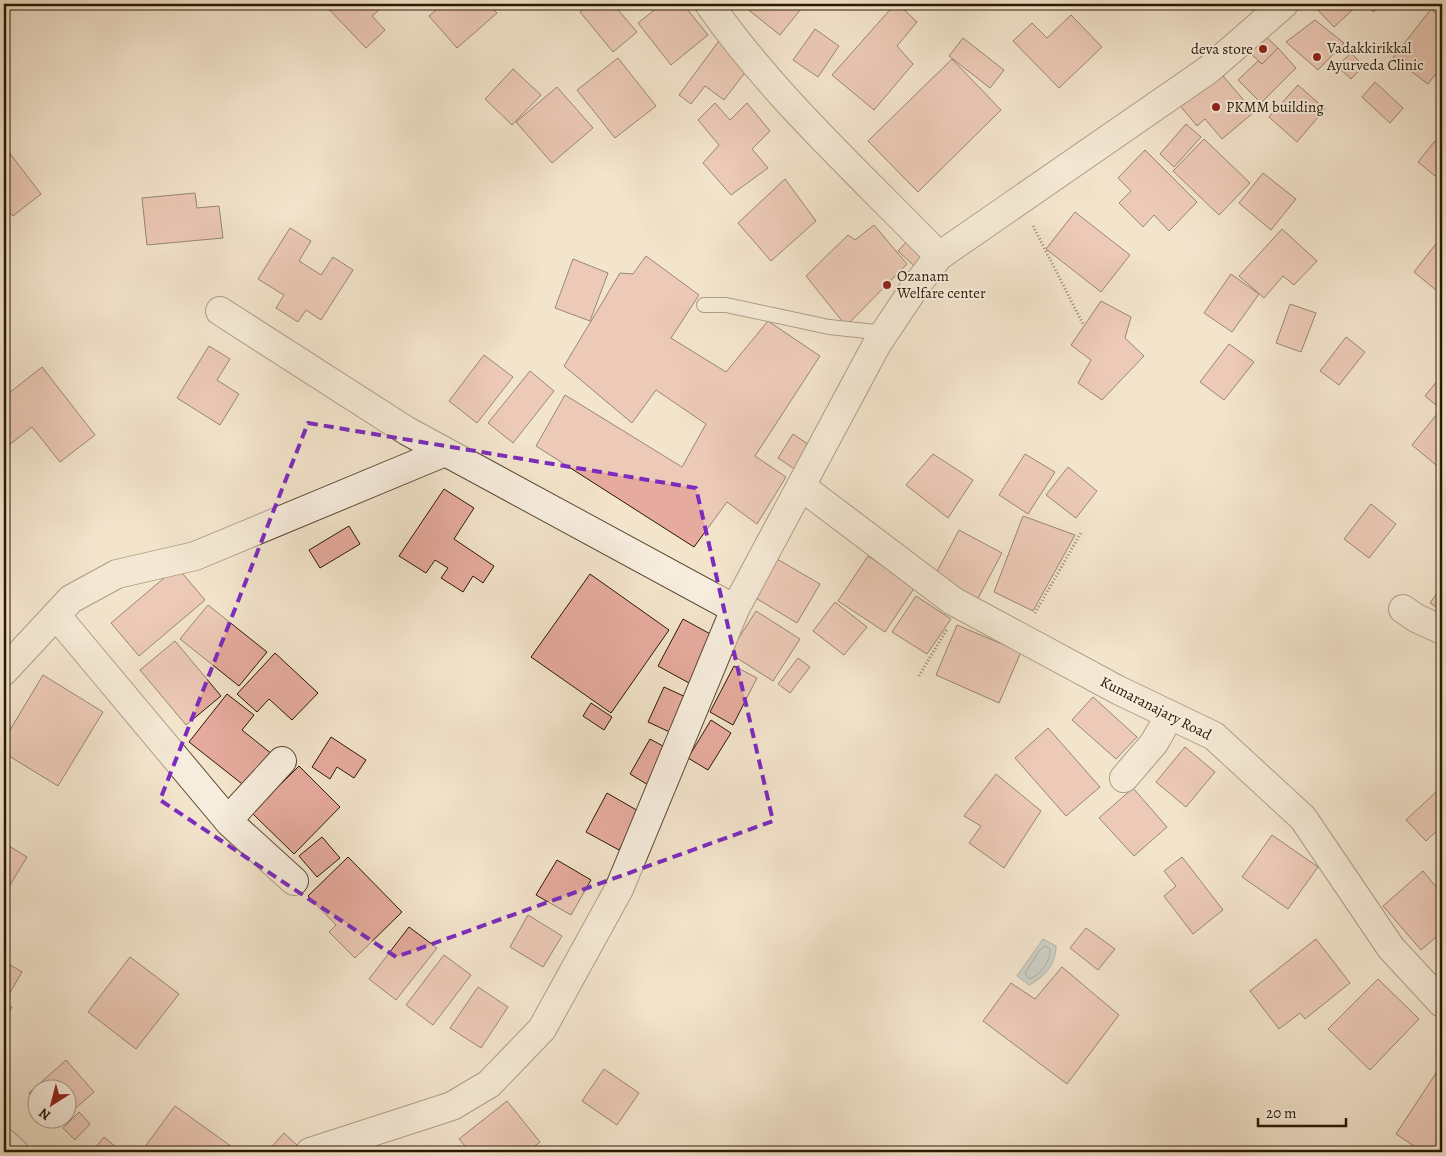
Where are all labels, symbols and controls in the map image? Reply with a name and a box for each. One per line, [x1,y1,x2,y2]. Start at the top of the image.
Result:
place label: Vadakkirikkal Ayurveda Clinic [1326,38,1424,75]
place label: deva store [1191,39,1253,59]
marker: deva store [1257,43,1269,55]
marker: Vadakkirikkal Ayurveda Clinic [1311,51,1323,63]
place label: PKMM building [1226,97,1324,117]
marker: PKMM building [1210,101,1222,113]
place label: Ozanam Welfare center [896,266,986,303]
marker: Ozanam Welfare center [881,279,893,291]
street label: Kumaranajary Road [1097,671,1216,745]
north arrow [28,1078,78,1128]
scale bar [1258,1096,1346,1128]
text: N [35,1103,54,1125]
text: 20 m [1266,1103,1297,1123]

